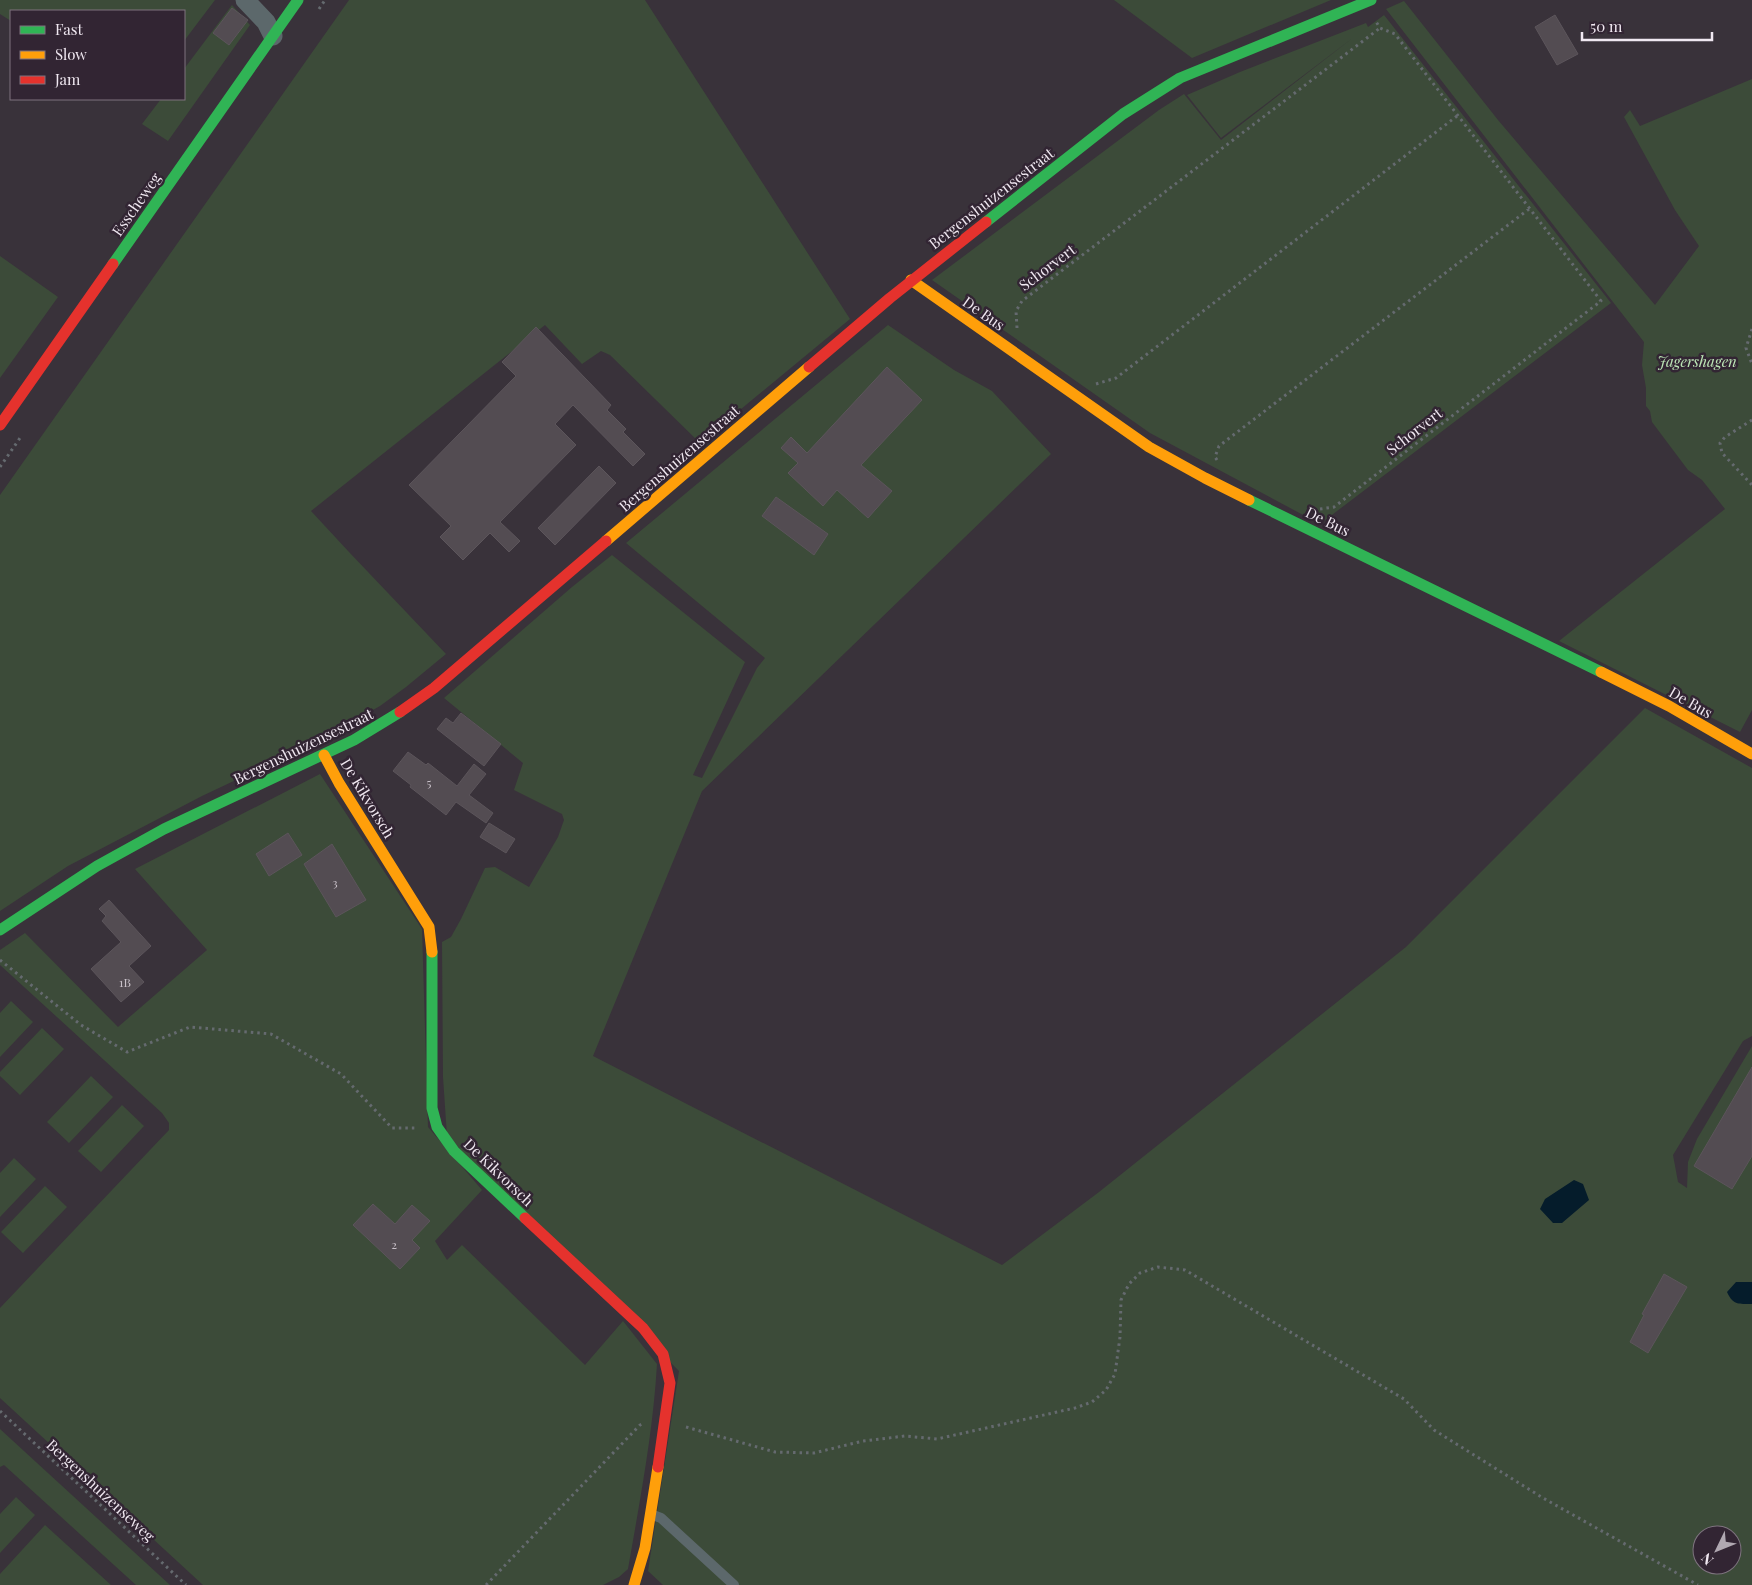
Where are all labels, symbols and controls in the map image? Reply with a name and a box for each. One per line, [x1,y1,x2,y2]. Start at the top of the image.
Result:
legend [10,10,185,100]
scale bar [1582,10,1712,42]
text: 50 m [1590,16,1623,36]
text: Fast [55,19,84,39]
text: Slow [55,44,87,64]
text: Jam [54,69,81,89]
street label: Bergenshuizensestraat [924,142,1058,253]
street label: Esscheweg [107,168,165,240]
street label: Schorvert [1015,239,1080,295]
street label: De Bus [959,291,1009,335]
park label: Jagershagen [1657,351,1737,371]
street label: Bergenshuizensestraat [615,400,744,516]
street label: Schorvert [1382,402,1447,459]
street label: De Bus [1303,502,1353,540]
street label: De Bus [1666,682,1716,722]
street label: Bergenshuizensestraat [230,703,377,789]
street label: De Kikvorsch [336,754,400,842]
house number: 5 [427,774,432,790]
house number: 3 [332,874,338,890]
house number: 1B [119,974,131,990]
street label: De Kikvorsch [460,1134,538,1210]
house number: 2 [391,1236,397,1252]
street label: Bergenshuizenseweg [42,1434,160,1546]
north arrow [1692,1525,1742,1575]
text: N [1697,1549,1718,1569]

